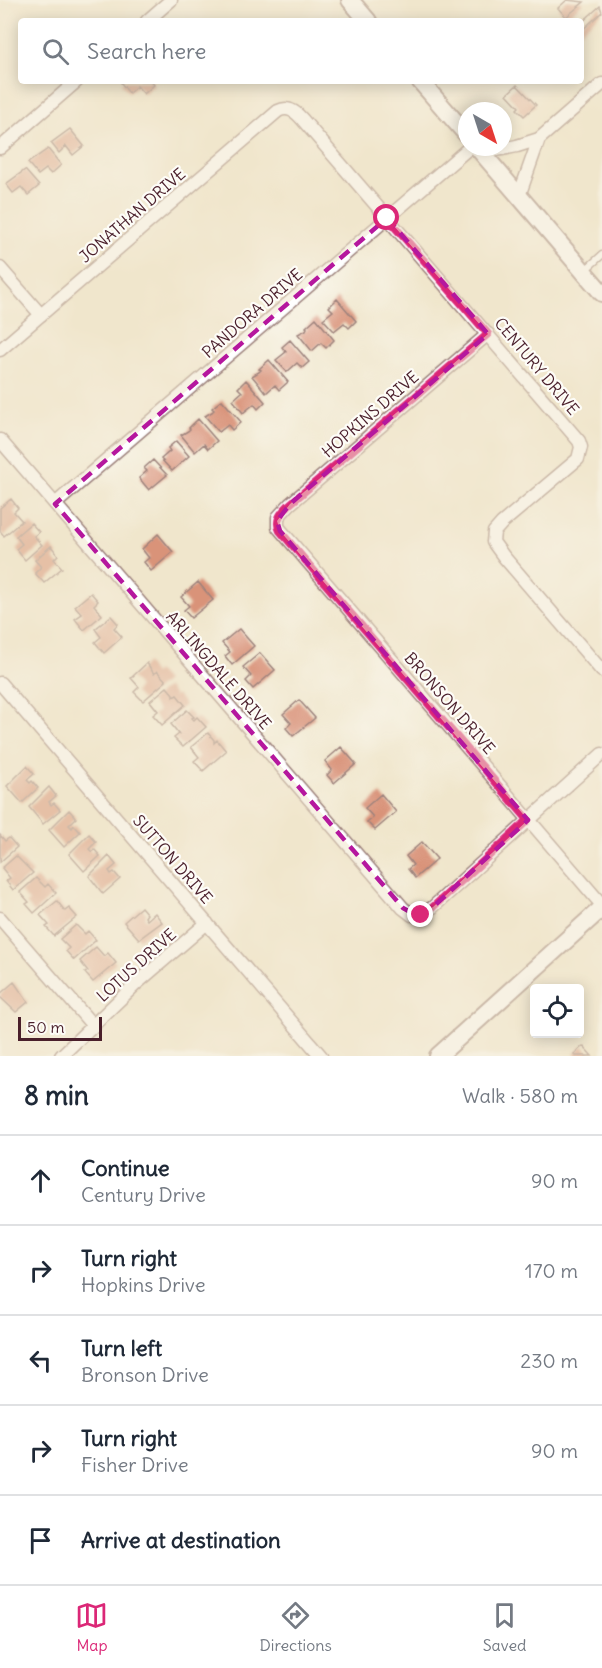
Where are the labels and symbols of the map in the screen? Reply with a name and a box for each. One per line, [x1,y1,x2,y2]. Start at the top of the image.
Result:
north arrow [458,102,512,156]
street label: JONATHAN DRIVE [75,163,189,267]
route start [373,204,399,230]
street label: PANDORA DRIVE [198,264,306,362]
street label: CENTURY DRIVE [491,313,583,419]
street label: HOPKINS DRIVE [317,366,423,462]
street label: ARLINGDALE DRIVE [162,607,276,733]
street label: BRONSON DRIVE [400,648,500,758]
street label: SUTTON DRIVE [129,810,217,908]
route end [407,901,433,927]
street label: LOTUS DRIVE [92,924,180,1006]
scale bar [18,1014,102,1042]

